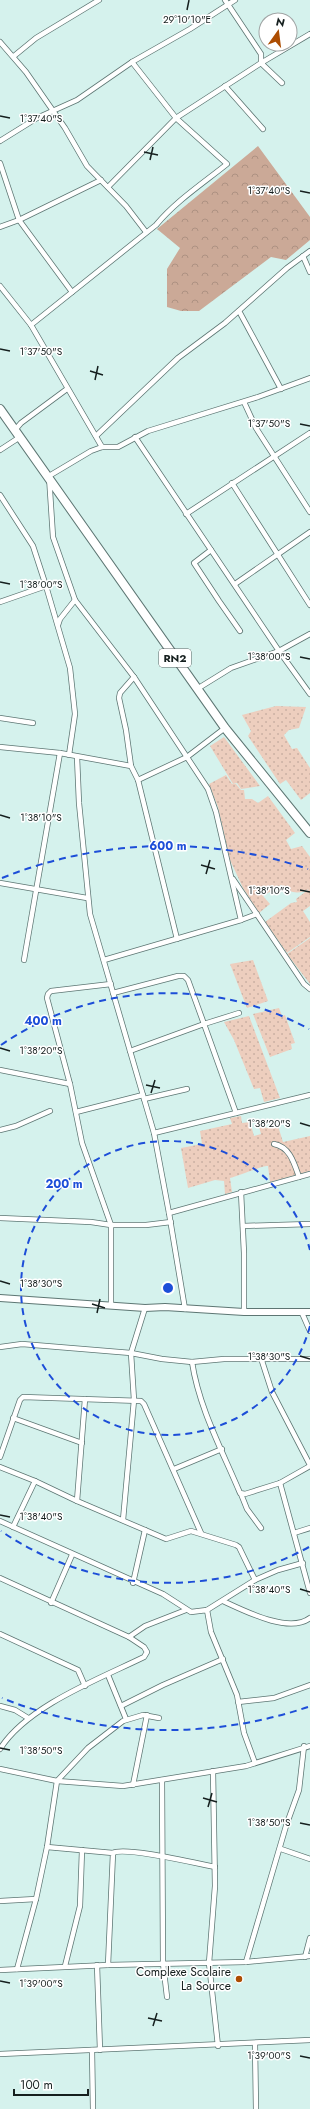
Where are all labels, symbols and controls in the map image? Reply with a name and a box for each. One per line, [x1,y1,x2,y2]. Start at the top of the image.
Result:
text: 29°10'10"E [163,12,211,27]
north arrow [258,12,298,52]
text: N [274,13,287,31]
text: 1°37'40"S [20,111,63,126]
text: 1°37'40"S [248,183,291,198]
text: 1°37'50"S [20,344,63,359]
text: 1°37'50"S [248,416,291,431]
text: 1°38'00"S [19,577,63,592]
road number: RN2 [159,649,191,667]
text: 1°38'00"S [247,649,291,664]
text: 1°38'10"S [20,810,62,825]
text: 600 m [149,837,187,855]
text: 1°38'10"S [248,883,290,898]
text: 400 m [24,1012,62,1030]
text: 1°38'20"S [20,1043,63,1058]
text: 1°38'20"S [248,1116,291,1131]
text: 200 m [45,1175,83,1193]
text: 1°38'30"S [20,1276,63,1291]
centre of rings [161,1281,175,1295]
text: 1°38'30"S [248,1349,291,1364]
text: 1°38'40"S [19,1509,63,1524]
text: 1°38'40"S [247,1582,291,1597]
text: 1°38'50"S [20,1743,63,1758]
text: 1°38'50"S [248,1815,291,1830]
place label: Complexe Scolaire La Source [136,1963,231,1995]
marker: Complexe Scolaire La Source [234,1974,244,1984]
text: 1°39'00"S [19,1976,63,1991]
text: 1°39'00"S [247,2048,291,2063]
scale bar [14,2071,88,2097]
text: 100 m [20,2076,53,2094]

